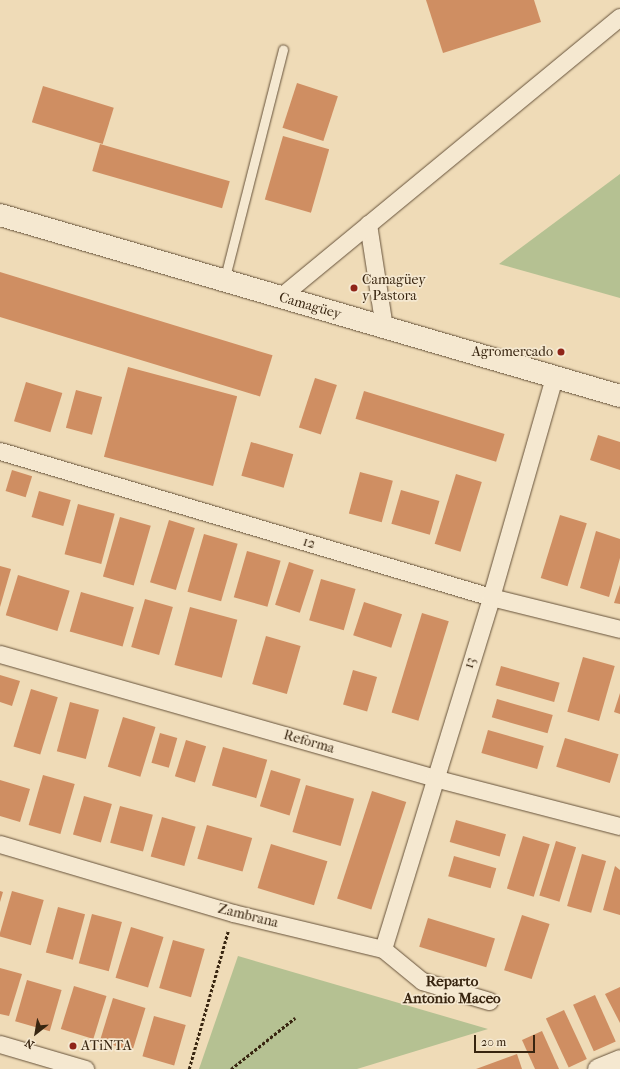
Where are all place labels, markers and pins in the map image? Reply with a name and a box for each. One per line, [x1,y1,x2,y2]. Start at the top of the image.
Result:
place label: Camagüey y Pastora [362,272,426,304]
marker: Camagüey y Pastora [349,283,359,293]
place label: Agromercado [472,344,553,360]
marker: Agromercado [556,347,566,357]
place label: ATiNTA [81,1038,132,1054]
marker: ATiNTA [68,1041,78,1051]

